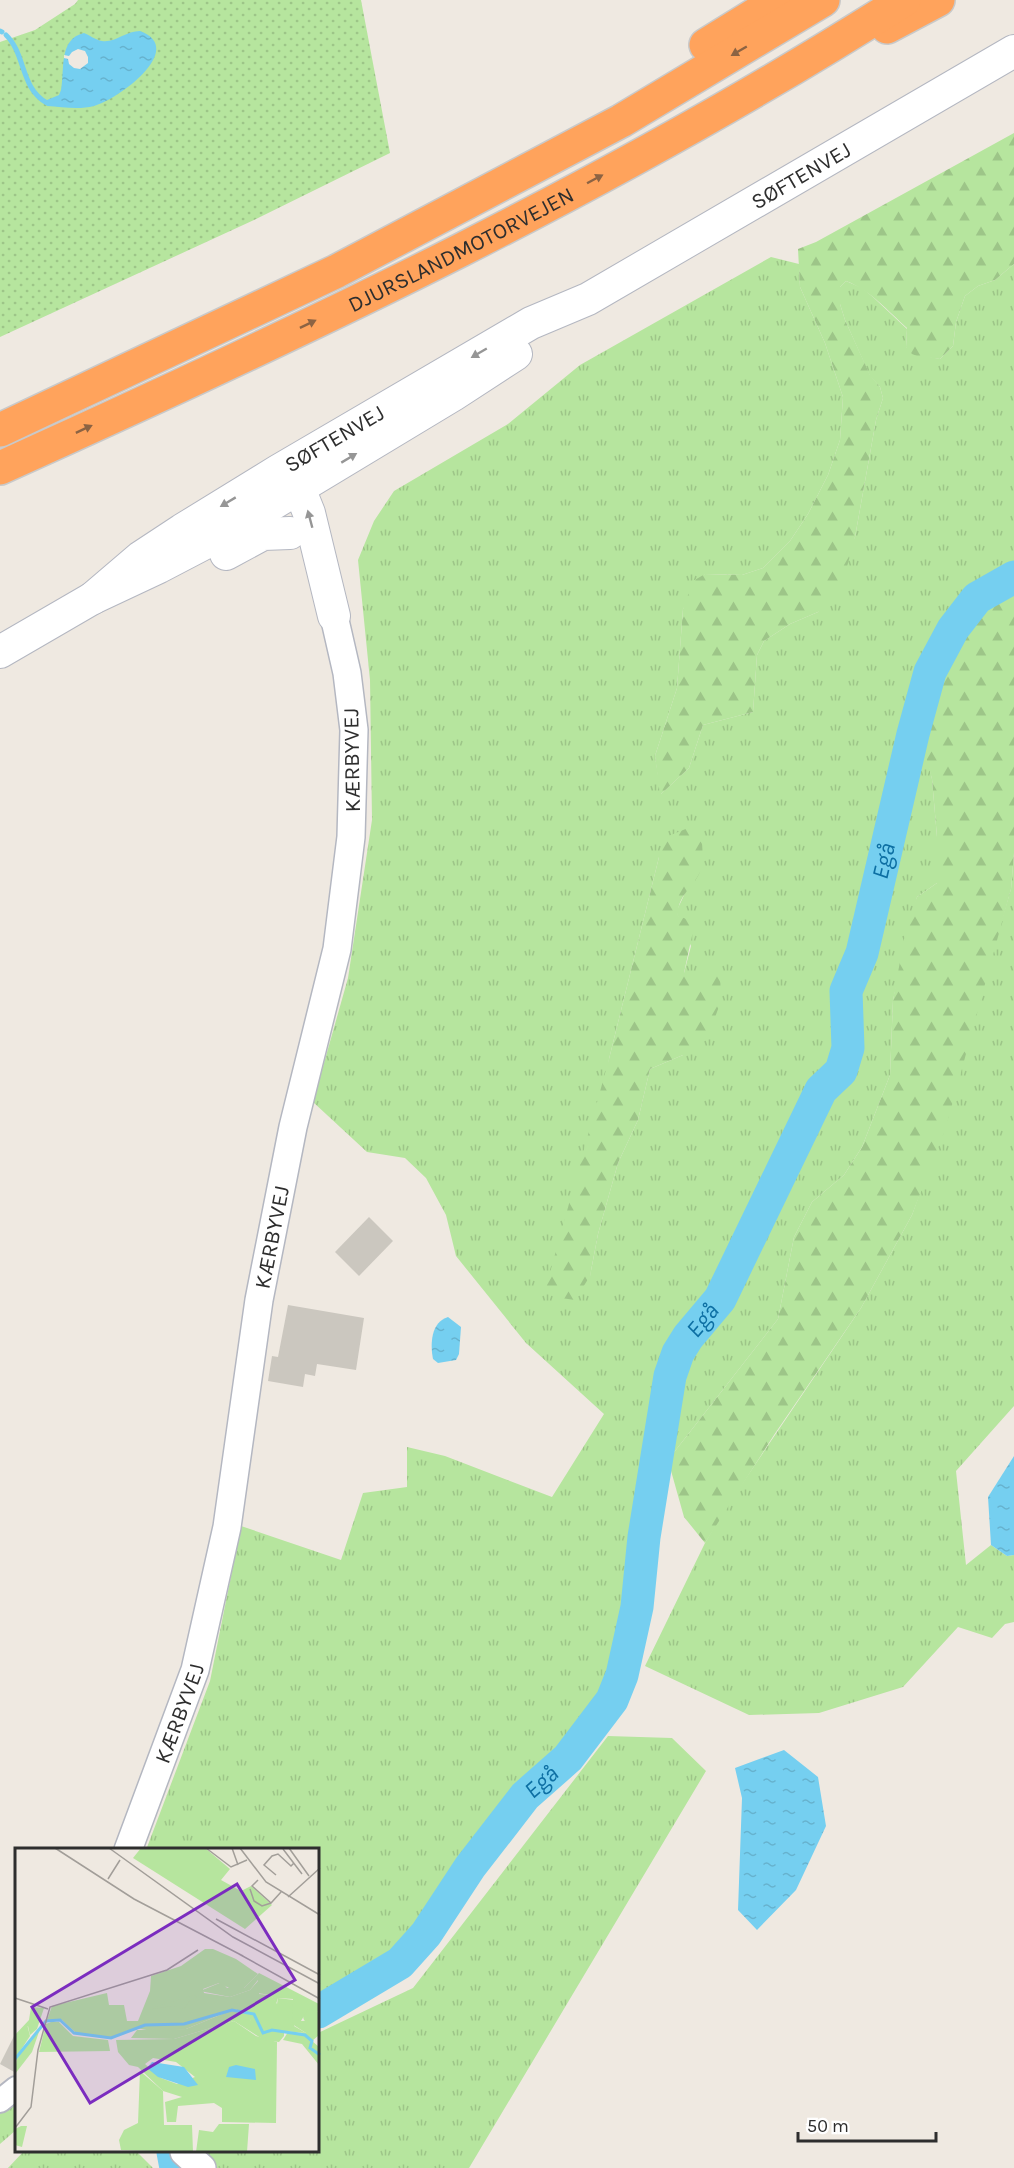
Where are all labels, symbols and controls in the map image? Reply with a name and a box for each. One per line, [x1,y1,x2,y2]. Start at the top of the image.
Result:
one-way arrow [730,46,747,56]
street label: SØFTENVEJ [747,137,856,215]
one-way arrow [586,174,603,184]
street label: DJURSLANDMOTORVEJEN [344,182,578,318]
one-way arrow [300,319,317,328]
one-way arrow [471,347,487,358]
street label: SØFTENVEJ [280,400,389,478]
one-way arrow [75,424,93,434]
one-way arrow [341,452,357,463]
one-way arrow [220,496,236,507]
one-way arrow [305,510,314,528]
street label: KÆRBYVEJ [338,707,366,813]
water label: Egå [866,840,901,882]
street label: KÆRBYVEJ [249,1183,295,1291]
water label: Egå [680,1297,725,1343]
street label: KÆRBYVEJ [149,1661,210,1767]
water label: Egå [518,1759,564,1804]
inset map [15,1848,320,2153]
scale bar [798,2105,936,2143]
text: 50 m [807,2115,849,2137]

